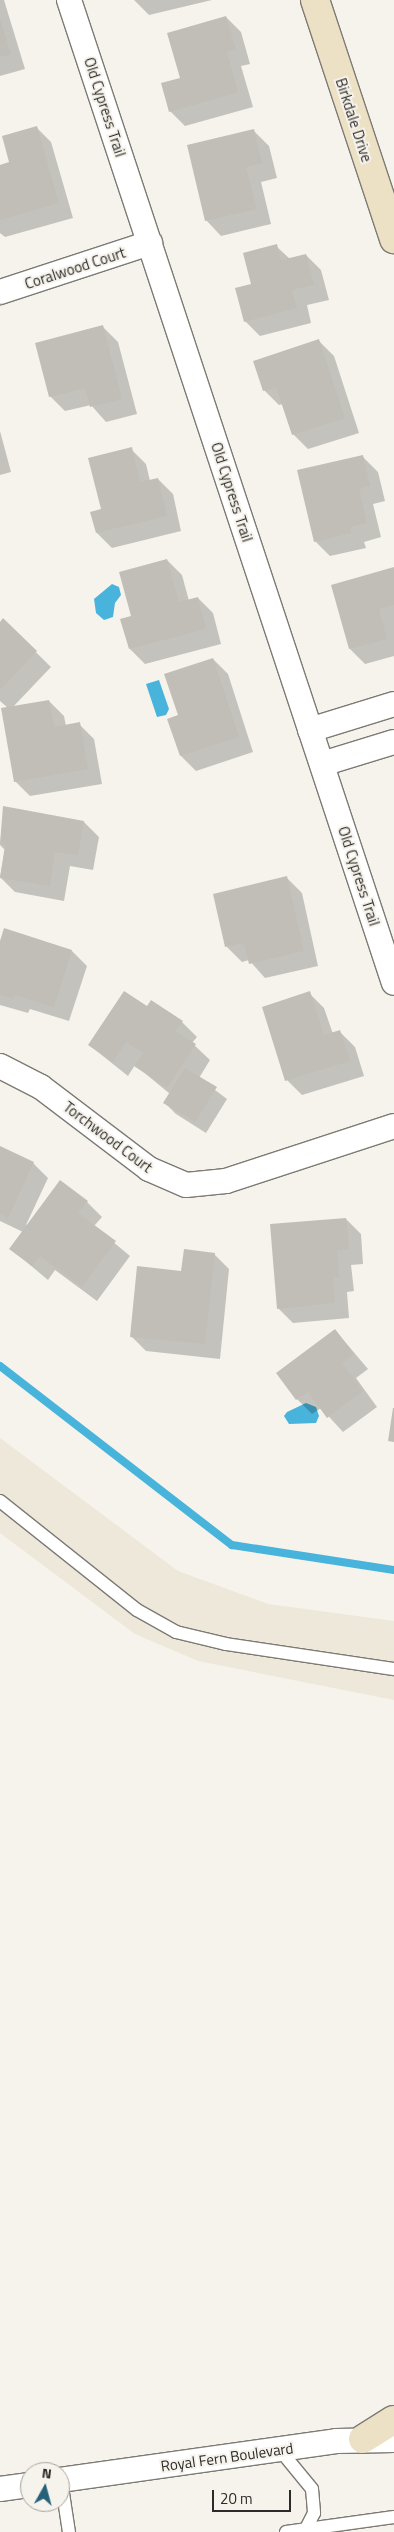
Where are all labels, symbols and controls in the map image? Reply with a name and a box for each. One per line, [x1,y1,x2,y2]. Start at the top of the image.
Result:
street label: Old Cypress Trail [80,55,130,159]
street label: Birkdale Drive [332,76,376,164]
street label: Coralwood Court [22,243,128,293]
street label: Old Cypress Trail [207,440,257,544]
street label: Old Cypress Trail [334,824,384,928]
street label: Torchwood Court [60,1098,156,1176]
street label: Royal Fern Boulevard [160,2439,294,2475]
north arrow [20,2462,70,2512]
text: N [41,2462,53,2484]
scale bar [214,2480,293,2512]
text: 20 m [220,2487,253,2510]

